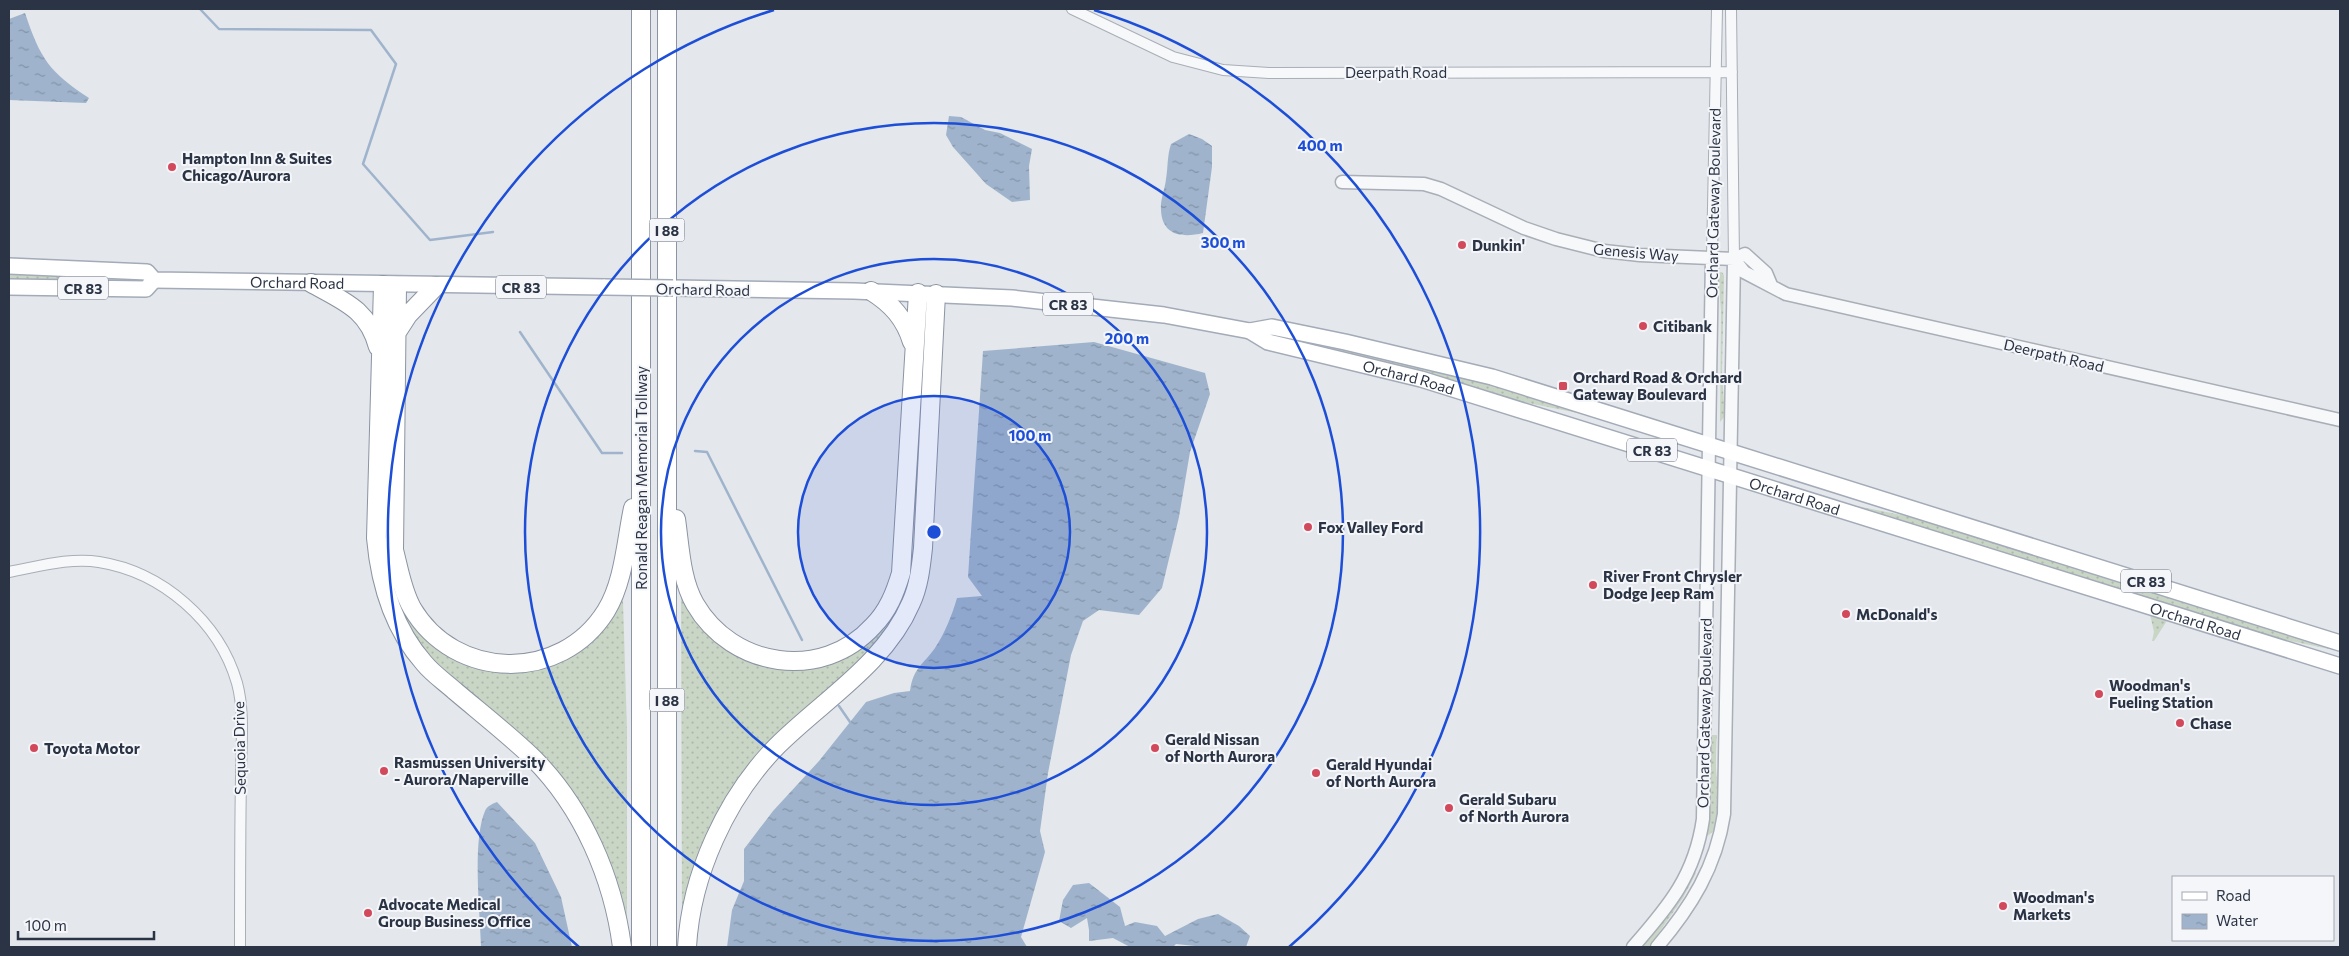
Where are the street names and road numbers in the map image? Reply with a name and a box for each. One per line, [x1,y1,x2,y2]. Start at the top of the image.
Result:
street label: Deerpath Road [1345,63,1447,81]
street label: Orchard Gateway Boulevard [1702,108,1724,298]
road number: I 88 [650,218,684,242]
street label: Genesis Way [1593,239,1680,265]
street label: Orchard Road [250,272,344,292]
road number: CR 83 [58,276,108,300]
road number: CR 83 [496,276,546,298]
street label: Orchard Road [656,279,750,299]
road number: CR 83 [1043,292,1093,316]
street label: Deerpath Road [2002,335,2106,375]
street label: Orchard Road [1361,356,1457,398]
street label: Ronald Reagan Memorial Tollway [632,366,650,590]
road number: CR 83 [1627,438,1677,462]
street label: Orchard Road [1747,473,1842,518]
road number: CR 83 [2121,570,2171,592]
street label: Orchard Road [2148,598,2243,644]
street label: Orchard Gateway Boulevard [1693,618,1715,808]
road number: I 88 [650,688,684,712]
street label: Sequoia Drive [229,701,249,795]

